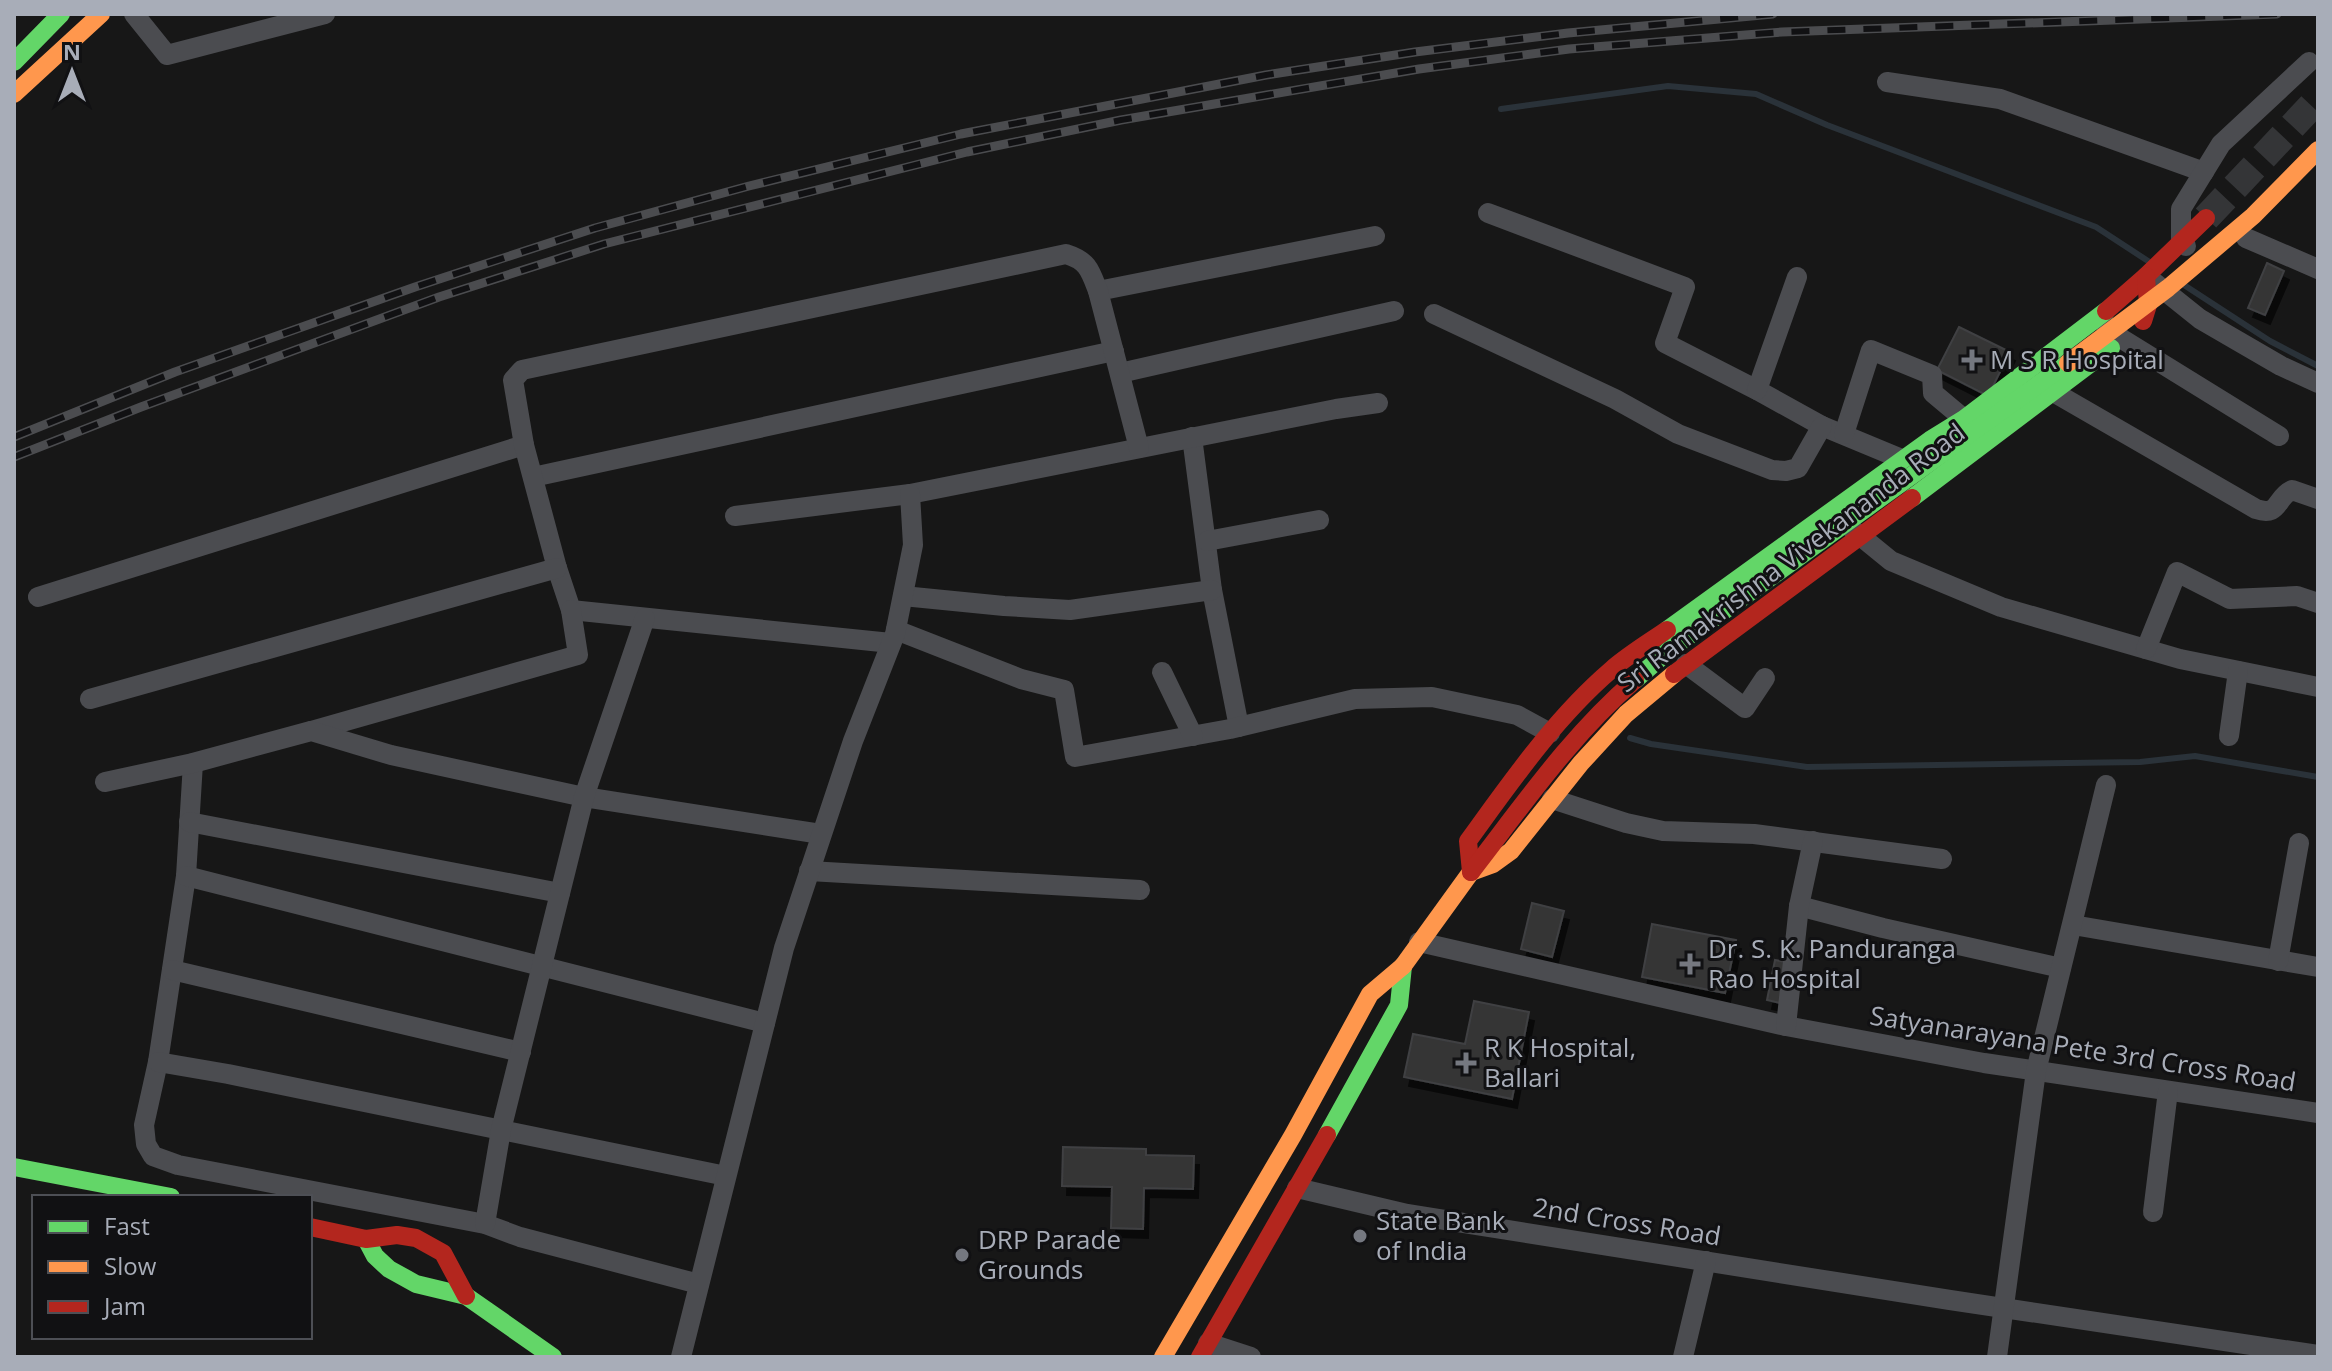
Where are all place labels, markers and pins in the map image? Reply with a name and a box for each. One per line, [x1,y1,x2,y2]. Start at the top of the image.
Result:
place label: M S R Hospital [1990,341,2164,377]
marker: M S R Hospital [1961,349,1983,371]
place label: Dr. S. K. Panduranga Rao Hospital [1708,930,1956,996]
marker: Dr. S. K. Panduranga Rao Hospital [1679,953,1701,975]
place label: R K Hospital, Ballari [1484,1029,1636,1095]
marker: R K Hospital, Ballari [1455,1052,1477,1074]
place label: State Bank of India [1376,1202,1506,1268]
place label: DRP Parade Grounds [978,1221,1121,1287]
marker: State Bank of India [1351,1227,1369,1245]
marker: DRP Parade Grounds [953,1246,971,1264]

